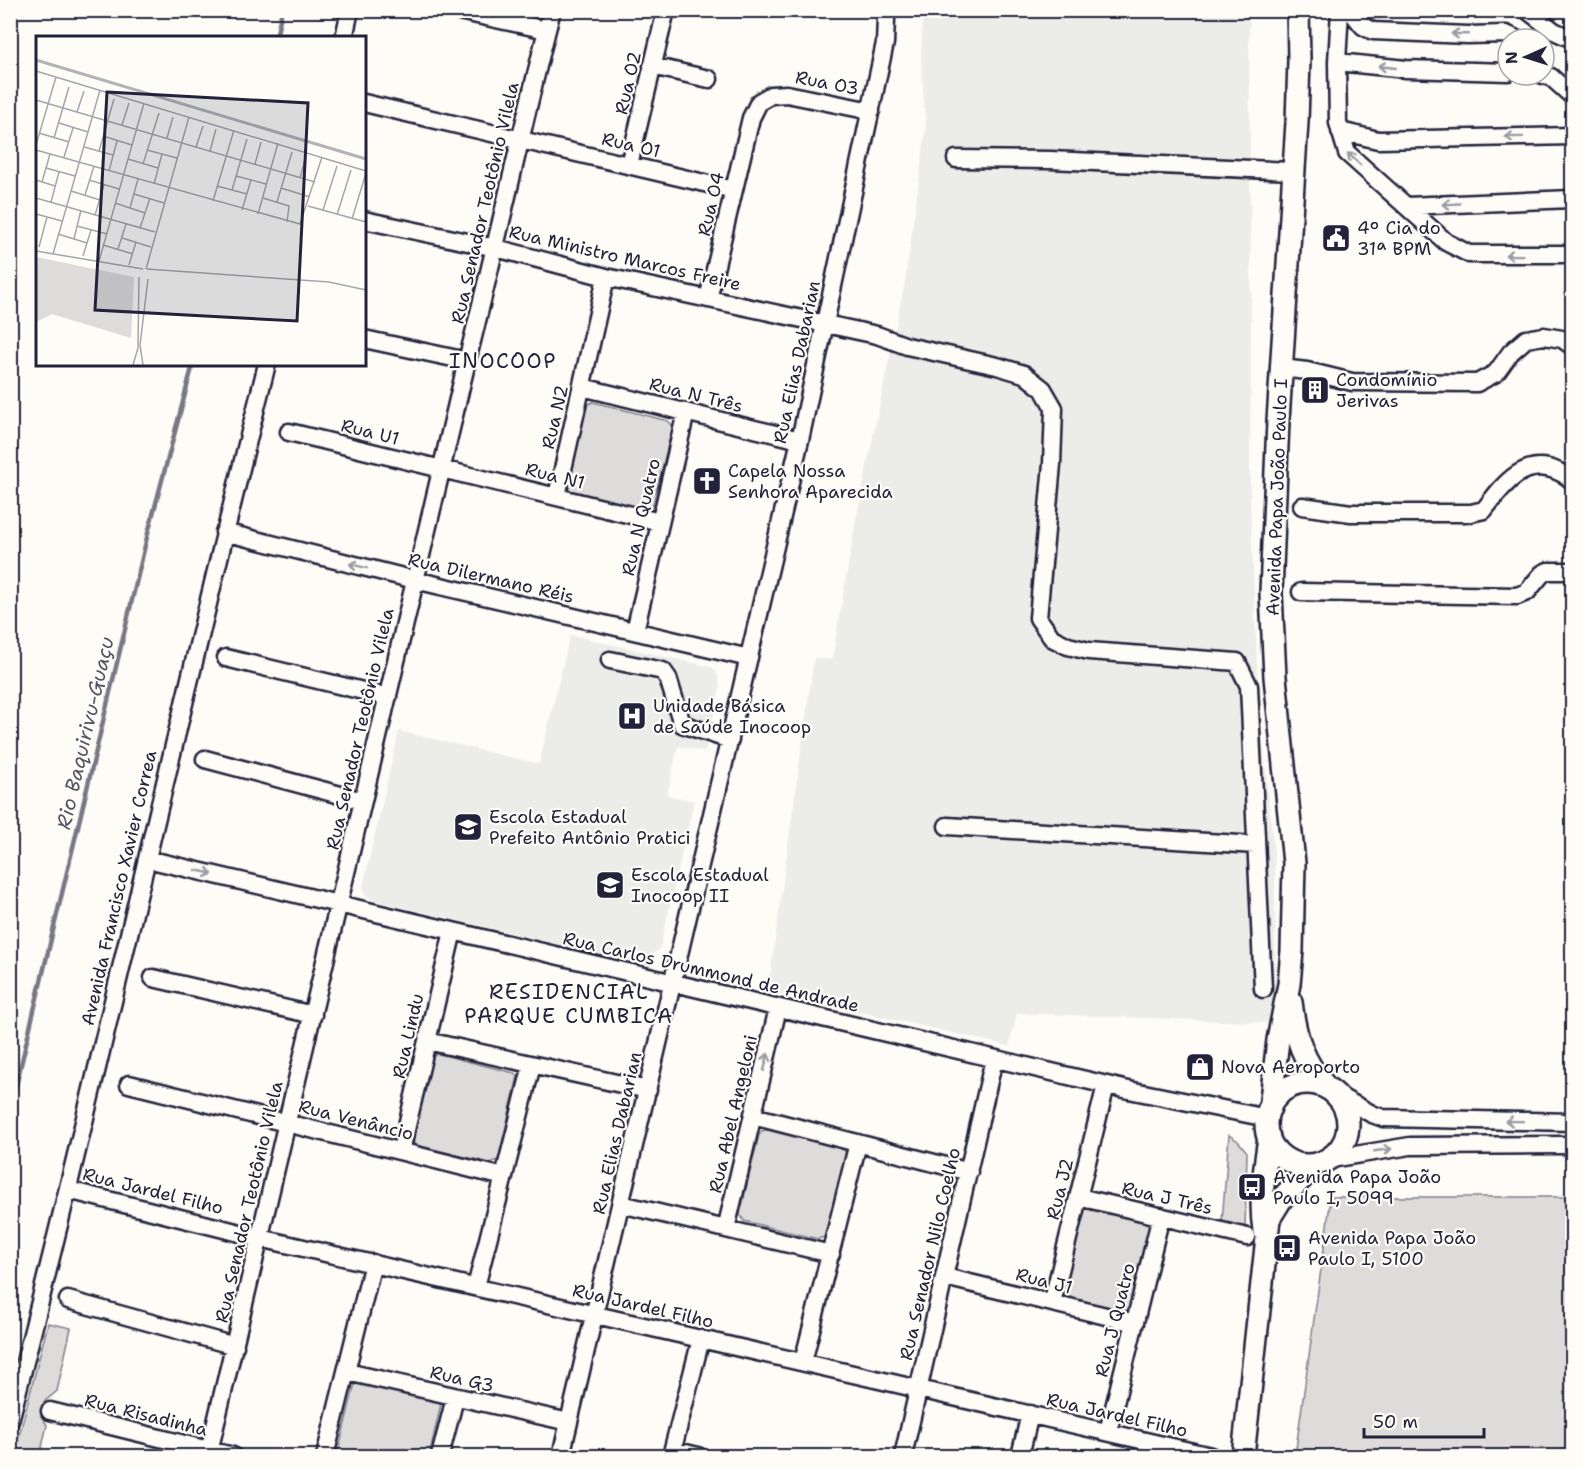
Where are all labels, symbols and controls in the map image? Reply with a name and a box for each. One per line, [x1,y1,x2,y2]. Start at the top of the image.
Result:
north arrow [1496,27,1556,87]
one-way arrow [1450,29,1470,40]
inset map [36,36,366,366]
street label: Rua O2 [609,49,647,117]
text: N [1501,51,1522,65]
one-way arrow [1377,61,1397,72]
street label: Rua O3 [793,65,861,101]
street label: Rua Senador Teotônio Vilela [445,80,525,326]
street label: Rua O1 [599,127,663,163]
one-way arrow [1505,132,1525,143]
one-way arrow [1347,152,1362,166]
street label: Rua O4 [692,170,730,238]
one-way arrow [1442,198,1462,209]
place label: 4º Cia do 31ª BPM [1357,216,1441,261]
street label: Rua Ministro Marcos Freire [507,220,743,296]
public building icon: 4º Cia do 31ª BPM [1320,222,1352,254]
one-way arrow [1505,249,1525,261]
street label: Rua Elias Dabarian [768,278,826,446]
district label: INOCOOP [449,347,557,375]
place label: Condomínio Jerivas [1336,368,1437,413]
street label: Rua N Três [647,372,745,418]
building icon: Condomínio Jerivas [1299,374,1331,406]
street label: Avenida Papa João Paulo I [1261,378,1293,616]
street label: Rua N2 [536,383,574,451]
street label: Rua U1 [338,413,402,451]
street label: Rua N Quatro [616,456,666,578]
street label: Rua N1 [523,457,587,495]
place label: Capela Nossa Senhora Aparecida [728,459,893,504]
church icon: Capela Nossa Senhora Aparecida [691,465,723,497]
street label: Rua Dilermano Réis [406,547,576,609]
one-way arrow [349,559,368,571]
street label: Rua Senador Teotônio Vilela [320,606,400,852]
water label: Rio Baquirivu-Guaçu [50,634,120,832]
place label: Unidade Básica de Saúde Inocoop [653,694,811,739]
hospital icon: Unidade Básica de Saúde Inocoop [616,700,648,732]
street label: Avenida Francisco Xavier Correa [76,748,162,1028]
place label: Escola Estadual Prefeito Antônio Pratici [489,805,691,850]
school or university icon: Escola Estadual Prefeito Antônio Pratici [452,811,484,843]
place label: Escola Estadual Inocoop II [631,863,769,908]
one-way arrow [194,867,213,879]
school or university icon: Escola Estadual Inocoop II [594,869,626,901]
street label: Rua Carlos Drummond de Andrade [561,926,861,1018]
district label: RESIDENCIAL PARQUE CUMBICA [464,978,674,1030]
street label: Rua Lindu [387,991,429,1081]
street label: Rua Abel Angeloni [703,1033,763,1195]
street label: Rua Elias Dabarian [587,1049,647,1217]
shop icon: Nova Aeroporto [1184,1051,1216,1083]
one-way arrow [760,1053,772,1072]
place label: Nova Aeroporto [1221,1055,1360,1079]
street label: Rua Senador Teotônio Vilela [209,1079,289,1325]
street label: Rua Venâncio [296,1094,416,1146]
one-way arrow [1505,1115,1525,1127]
one-way arrow [1372,1144,1392,1155]
street label: Rua Senador Nilo Coelho [894,1145,966,1363]
street label: Rua J2 [1041,1156,1079,1222]
street label: Rua Jardel Filho [80,1162,226,1220]
place label: Avenida Papa João Paulo I, 5099 [1273,1165,1441,1210]
bus stop icon: Avenida Papa João Paulo I, 5099 [1236,1171,1268,1203]
street label: Rua J Três [1119,1176,1215,1220]
place label: Avenida Papa João Paulo I, 5100 [1308,1226,1476,1271]
bus stop icon: Avenida Papa João Paulo I, 5100 [1271,1232,1303,1264]
street label: Rua J Quatro [1089,1260,1141,1380]
street label: Rua J1 [1013,1262,1075,1300]
street label: Rua Jardel Filho [570,1278,716,1334]
street label: Rua G3 [428,1360,496,1398]
street label: Rua Jardel Filho [1044,1387,1190,1443]
street label: Rua Risadinha [82,1388,210,1442]
scale bar [1364,1401,1484,1439]
text: 50 m [1373,1410,1418,1434]

